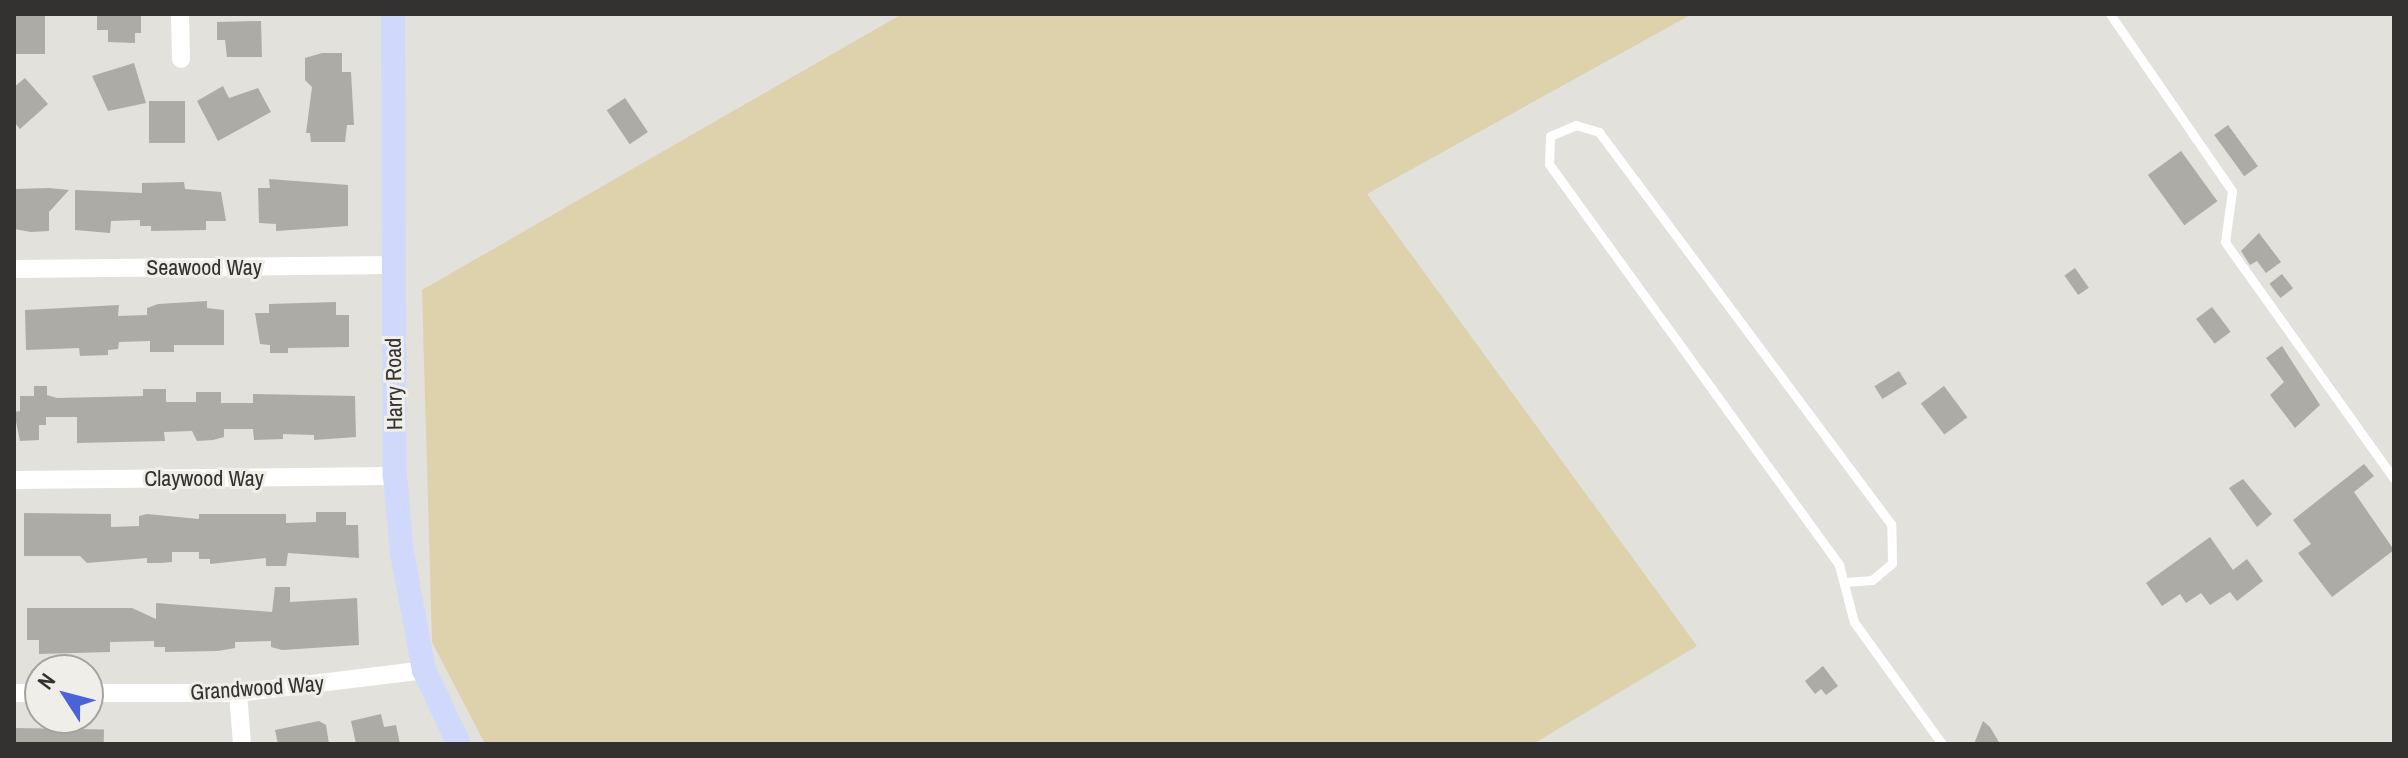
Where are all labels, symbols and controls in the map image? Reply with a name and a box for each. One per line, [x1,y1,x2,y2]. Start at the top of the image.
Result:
street label: Seawood Way [146,255,262,281]
street label: Harry Road [380,338,408,430]
street label: Claywood Way [144,466,264,492]
north arrow [24,654,104,734]
text: N [30,667,62,695]
street label: Grandwood Way [189,670,325,706]

